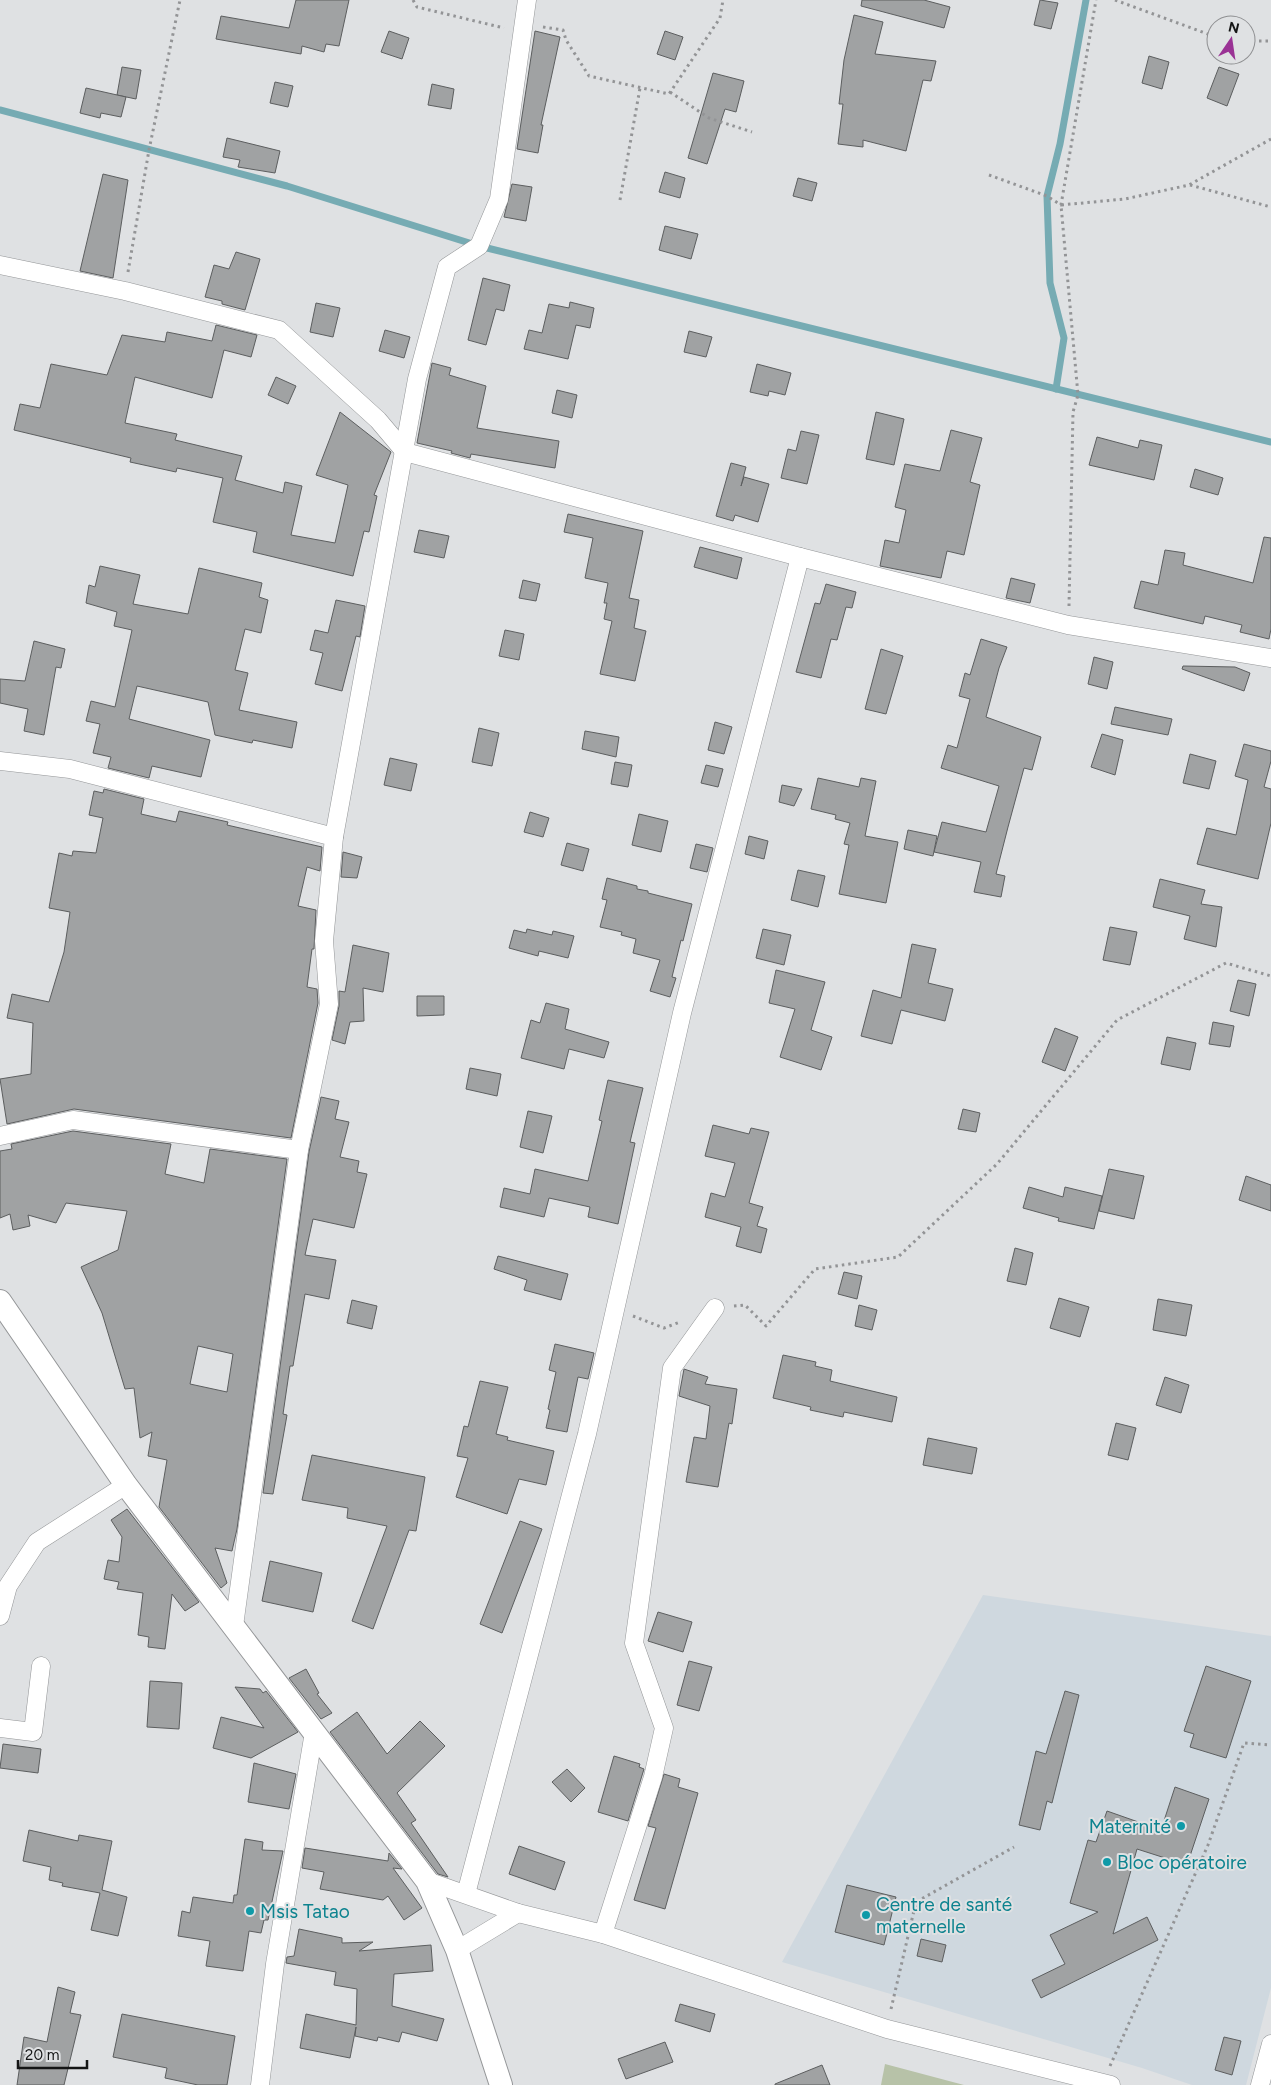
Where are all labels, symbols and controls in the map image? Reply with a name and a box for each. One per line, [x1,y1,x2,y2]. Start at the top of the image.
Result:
north arrow [1206,15,1256,65]
text: N [1227,18,1241,37]
place label: Maternité [1089,1815,1171,1838]
marker: Maternité [1175,1820,1187,1832]
place label: Bloc opératoire [1117,1851,1247,1874]
marker: Bloc opératoire [1101,1856,1113,1868]
place label: Centre de santé maternelle [876,1893,1012,1938]
place label: Msis Tatao [260,1900,350,1923]
marker: Msis Tatao [244,1905,256,1917]
marker: Centre de santé maternelle [860,1909,872,1921]
scale bar [18,2038,86,2070]
text: 20 m [25,2046,59,2064]

